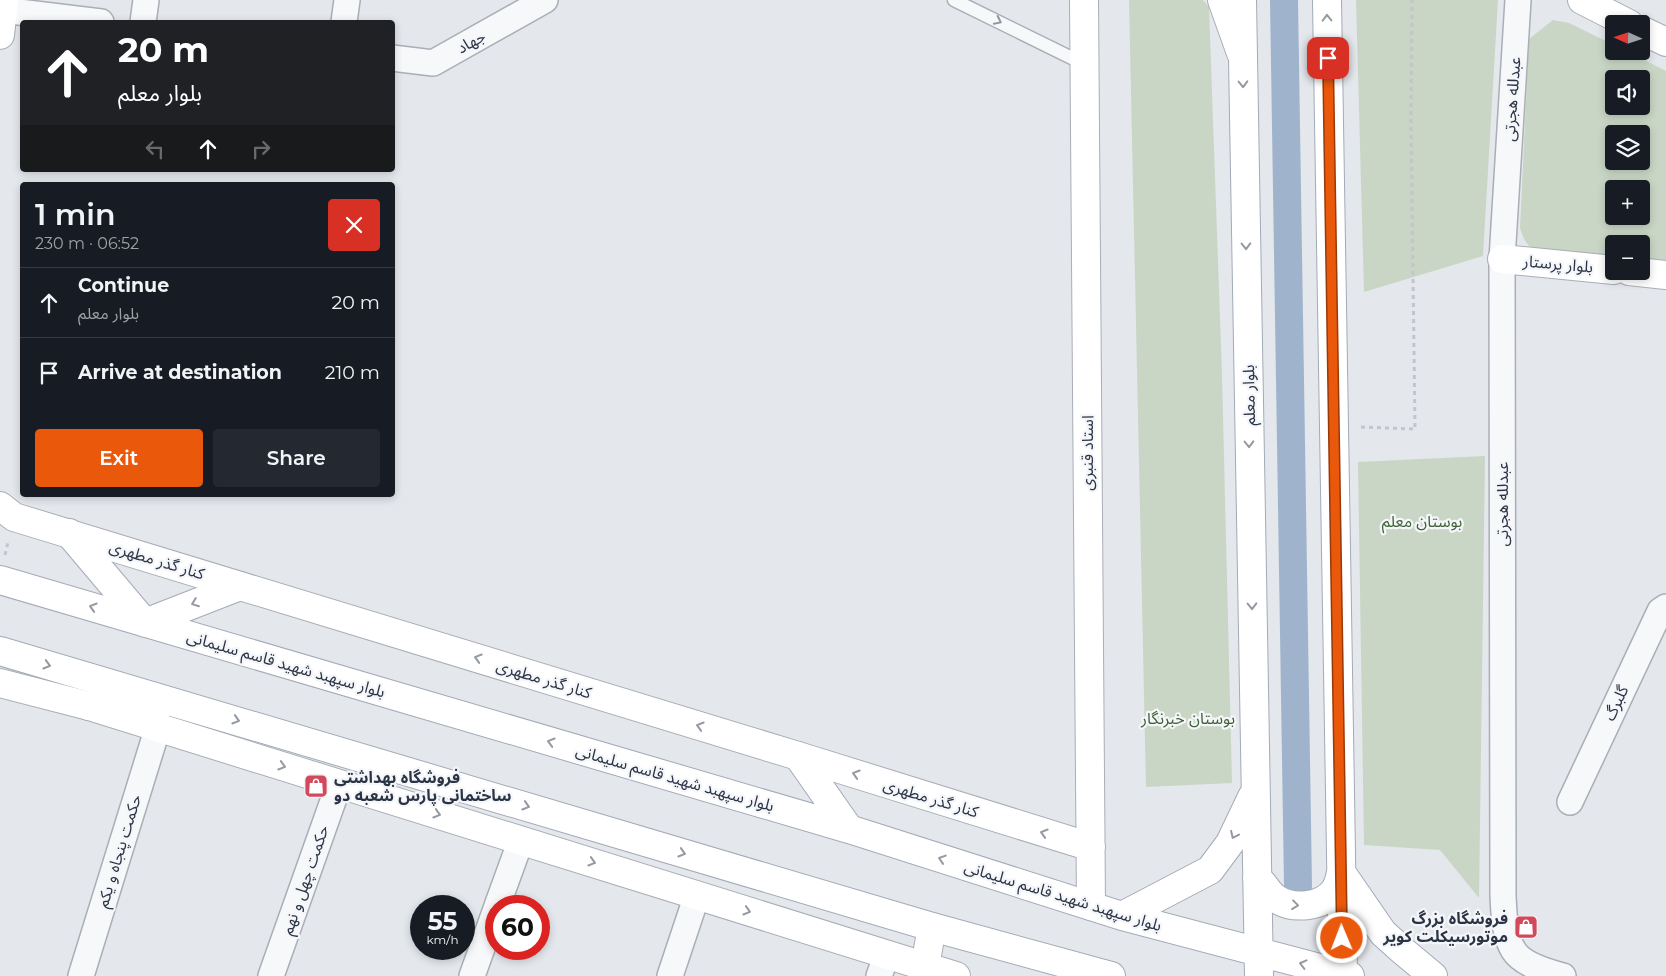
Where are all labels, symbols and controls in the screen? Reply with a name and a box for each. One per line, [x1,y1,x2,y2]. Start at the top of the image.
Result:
one-way arrow [1322,14,1332,22]
one-way arrow [993,15,1002,26]
north arrow [1605,15,1650,60]
map controls [1605,15,1650,280]
street label: جهاد [453,26,489,58]
text: 20 m [118,28,209,71]
pin [1307,37,1349,79]
icon: ahead [35,40,100,105]
icon: arrive [1314,44,1342,72]
street label: عبدلله هجرتی [1500,56,1524,142]
button: sound [1605,70,1650,115]
text: بلوار معلم [118,80,202,107]
one-way arrow [1238,80,1248,88]
button: layers [1605,125,1650,170]
icon: left [141,135,169,163]
icon: ahead [194,135,222,163]
icon: right [247,135,275,163]
button: + [1605,180,1650,225]
text: 1 min [35,196,116,233]
button: close [328,199,380,251]
text: 230 m · 06:52 [35,234,139,253]
button: − [1605,235,1650,280]
one-way arrow [1241,242,1251,250]
street label: بلوار پرستار [1521,251,1594,278]
text: Continue [78,274,169,297]
icon: ahead [35,289,63,317]
text: 20 m [332,291,380,314]
text: بلوار معلم [78,304,139,323]
icon: arrive [35,359,63,387]
text: Arrive at destination [78,361,282,384]
text: 210 m [325,361,380,384]
street label: بلوار معلم [1239,364,1262,426]
street label: استاد قنبری [1078,415,1097,491]
button: Exit [35,429,203,487]
button: Share [213,429,380,487]
one-way arrow [1244,440,1254,448]
street label: عبدلله هجرتی [1493,462,1512,546]
park label: بوستان معلم [1382,512,1462,534]
street label: کنار گذر مطهری [107,537,207,584]
one-way arrow [191,598,199,608]
one-way arrow [1247,602,1257,610]
one-way arrow [90,603,98,613]
street label: بلوار سپهبد شهید قاسم سلیمانی [184,627,387,704]
one-way arrow [474,654,483,664]
street label: کنار گذر مطهری [494,656,594,703]
one-way arrow [42,660,50,670]
street label: گلبرگ [1600,682,1633,724]
park label: بوستان خبرنگار [1140,709,1235,728]
one-way arrow [232,714,240,724]
one-way arrow [697,722,705,732]
one-way arrow [548,738,556,748]
street label: بلوار سپهبد شهید قاسم سلیمانی [573,741,776,818]
one-way arrow [277,760,285,770]
place label: فروشگاه بهداشتی ساختمانی پارس شعبه دو [334,768,512,805]
one-way arrow [852,770,860,780]
shop icon: فروشگاه بهداشتی ساختمانی پارس شعبه دو [303,773,329,799]
street label: کنار گذر مطهری [881,775,981,822]
street label: حکمت پنجاه و یکم [93,792,148,911]
one-way arrow [522,801,530,811]
one-way arrow [432,808,440,818]
street label: حکمت چهل و نهم [277,823,335,938]
one-way arrow [1040,829,1049,839]
one-way arrow [1230,830,1241,839]
one-way arrow [677,847,686,857]
one-way arrow [938,855,946,865]
one-way arrow [587,857,596,867]
street label: بلوار سپهبد شهید قاسم سلیمانی [961,857,1164,938]
speed limit sign: 60 [485,895,550,960]
one-way arrow [1290,899,1299,909]
one-way arrow [743,905,751,915]
text: 55 [428,906,457,936]
place label: فروشگاه بزرگ موتورسیکلت کویر [1382,909,1508,946]
position arrow [1315,911,1367,963]
shop icon: فروشگاه بزرگ موتورسیکلت کویر [1513,914,1539,940]
text: km/h [426,932,459,947]
one-way arrow [1299,959,1307,970]

